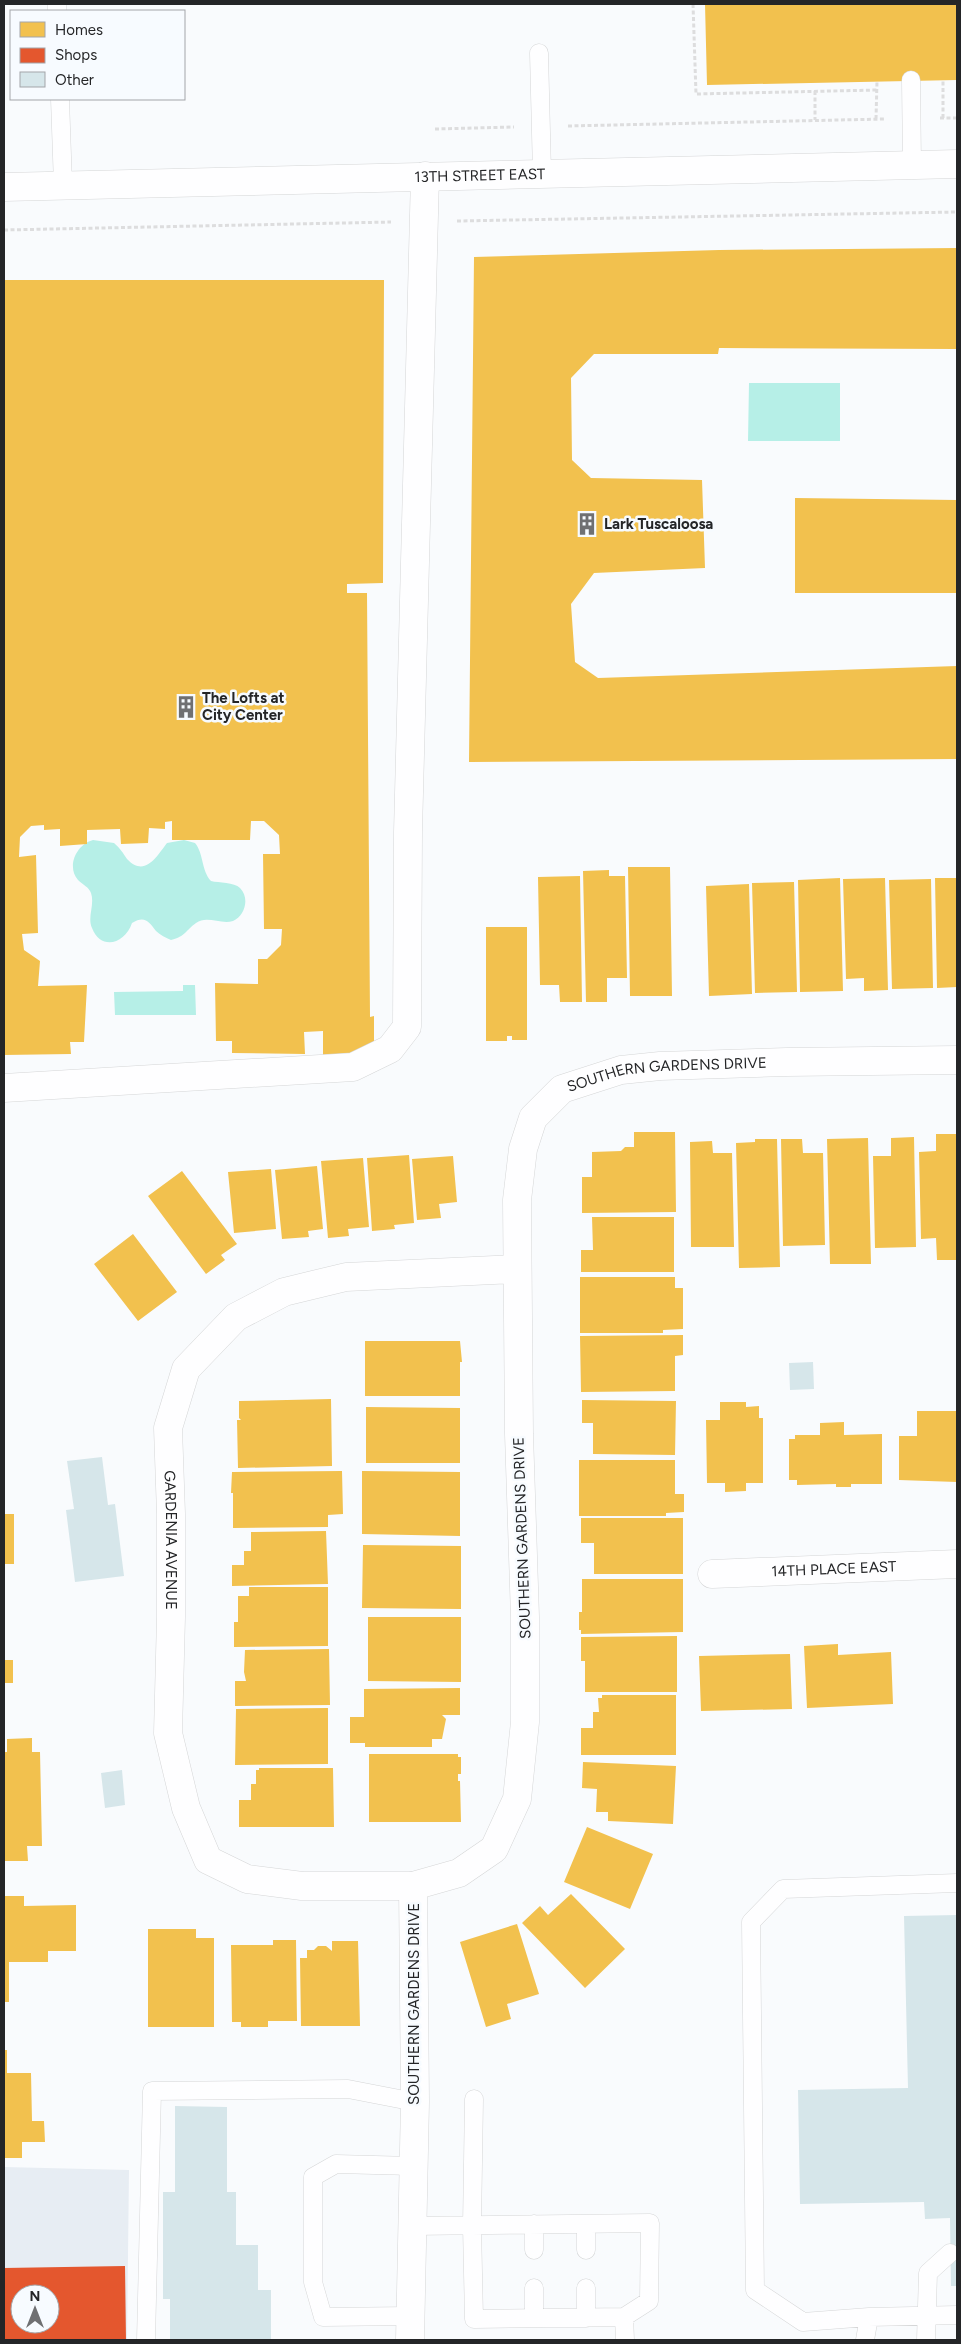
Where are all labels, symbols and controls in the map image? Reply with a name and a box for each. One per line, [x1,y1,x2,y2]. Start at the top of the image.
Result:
legend [10,10,185,100]
text: Homes [55,21,103,39]
text: Shops [55,46,97,64]
text: Other [55,71,94,89]
street label: 13TH STREET EAST [414,165,546,186]
building icon: Lark Tuscaloosa [574,511,600,537]
place label: Lark Tuscaloosa [604,515,713,533]
place label: The Lofts at City Center [202,689,284,724]
building icon: The Lofts at City Center [173,694,199,720]
street label: SOUTHERN GARDENS DRIVE [565,1054,767,1096]
street label: SOUTHERN GARDENS DRIVE [509,1437,535,1639]
street label: GARDENIA AVENUE [160,1470,180,1610]
street label: 14TH PLACE EAST [771,1557,897,1581]
street label: SOUTHERN GARDENS DRIVE [405,1903,423,2105]
north arrow [10,2284,60,2334]
text: N [30,2288,40,2305]

